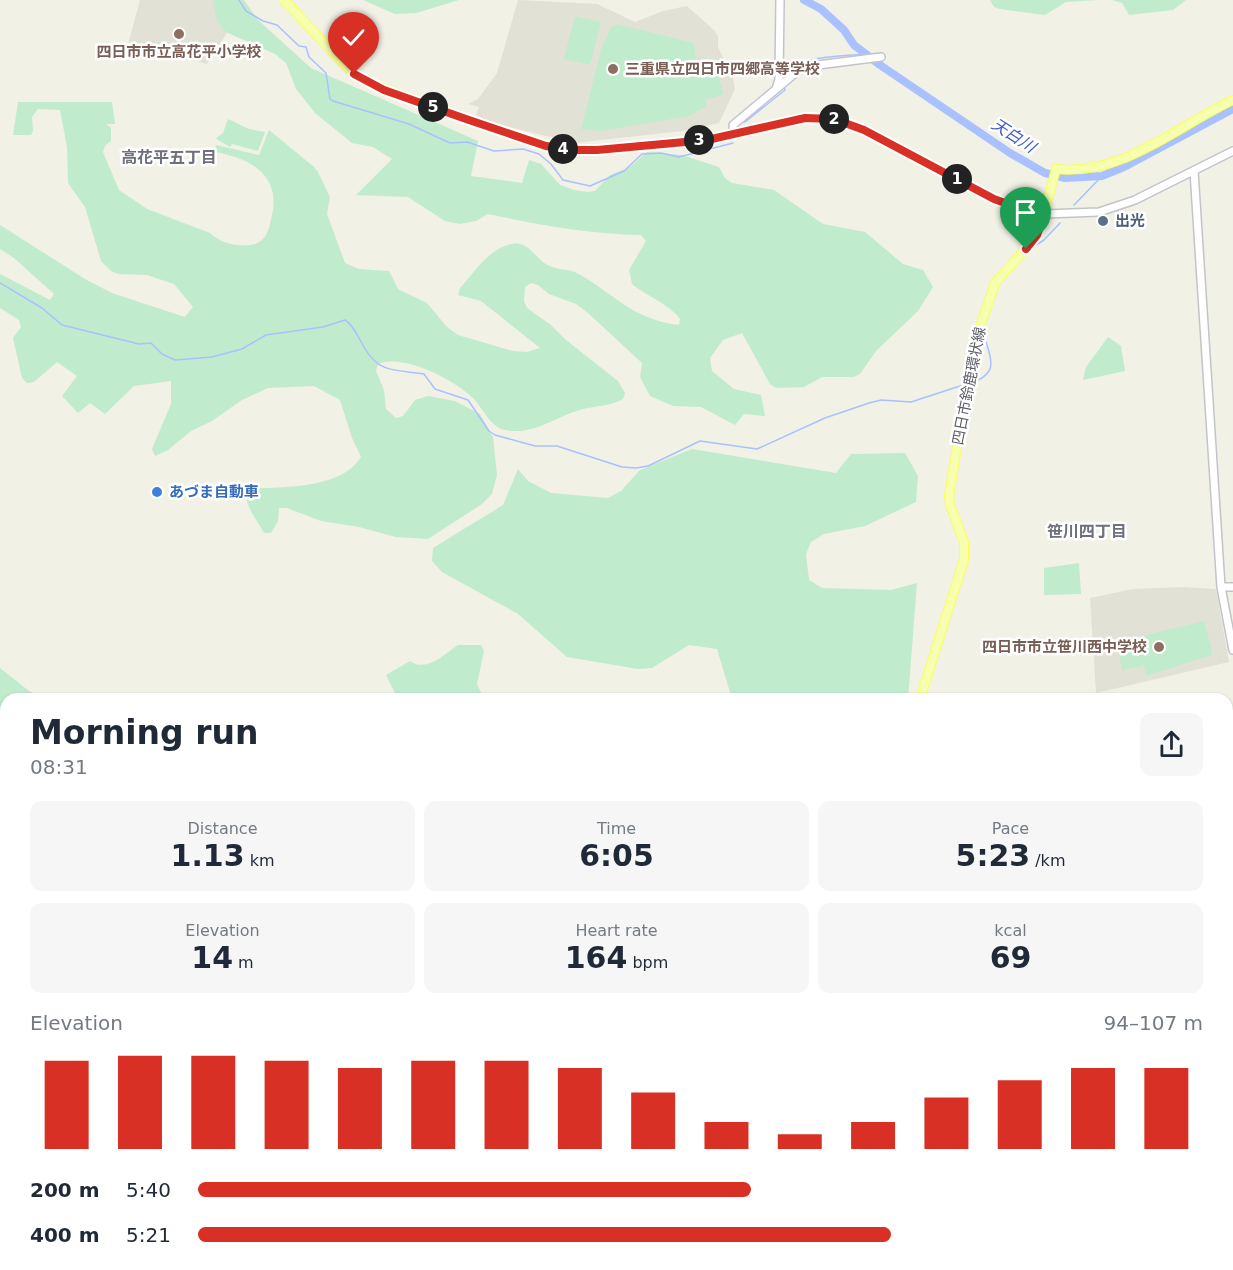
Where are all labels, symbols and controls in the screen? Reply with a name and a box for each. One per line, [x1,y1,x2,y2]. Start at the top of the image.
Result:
pin [328,12,379,74]
icon: check [337,21,370,54]
marker: 四日市市立高花平小学校 [172,27,186,41]
place label: 四日市市立高花平小学校 [96,43,262,61]
place label: 三重県立四日市四郷高等学校 [625,60,820,78]
marker: 三重県立四日市四郷高等学校 [606,62,620,76]
pin: 5 [418,92,448,122]
text: 5 [427,97,439,116]
pin: 2 [819,104,849,134]
text: 2 [828,109,840,128]
water label: 天白川 [988,114,1041,158]
pin: 3 [684,125,714,155]
text: 3 [693,130,705,149]
pin: 4 [548,134,578,164]
text: 4 [557,139,569,158]
district label: 高花平五丁目 [121,148,217,167]
pin: 1 [942,164,972,194]
text: 1 [951,169,963,188]
pin [1000,187,1051,249]
icon: arrive [1009,196,1042,229]
place label: 出光 [1115,212,1145,230]
marker: 出光 [1096,214,1110,228]
street label: 四日市鈴鹿環状線 [949,325,989,447]
place label: あづま自動車 [169,483,259,501]
marker: あづま自動車 [150,485,164,499]
district label: 笹川四丁目 [1047,522,1127,541]
place label: 四日市市立笹川西中学校 [982,638,1147,656]
marker: 四日市市立笹川西中学校 [1152,640,1166,654]
text: Morning run [30,713,258,752]
button: share [1140,713,1203,776]
text: 08:31 [30,755,88,779]
text: Distance [188,819,257,838]
text: Time [597,819,636,838]
text: Pace [992,819,1029,838]
text: 1.13 [171,838,245,873]
text: 6:05 [579,838,654,873]
text: 5:23 [956,838,1030,873]
text: km [245,851,274,870]
text: /km [1030,851,1065,870]
text: Elevation [185,921,260,940]
text: Heart rate [575,921,658,940]
text: kcal [994,921,1027,940]
text: 14 [191,940,233,975]
text: 164 [565,940,627,975]
text: 69 [990,940,1031,975]
text: m [233,953,254,972]
text: bpm [627,953,668,972]
text: Elevation [30,1011,123,1035]
text: 94–107 m [1104,1011,1203,1035]
text: 200 m [30,1178,100,1202]
text: 5:40 [126,1178,171,1202]
text: 400 m [30,1223,100,1247]
text: 5:21 [126,1223,171,1247]

